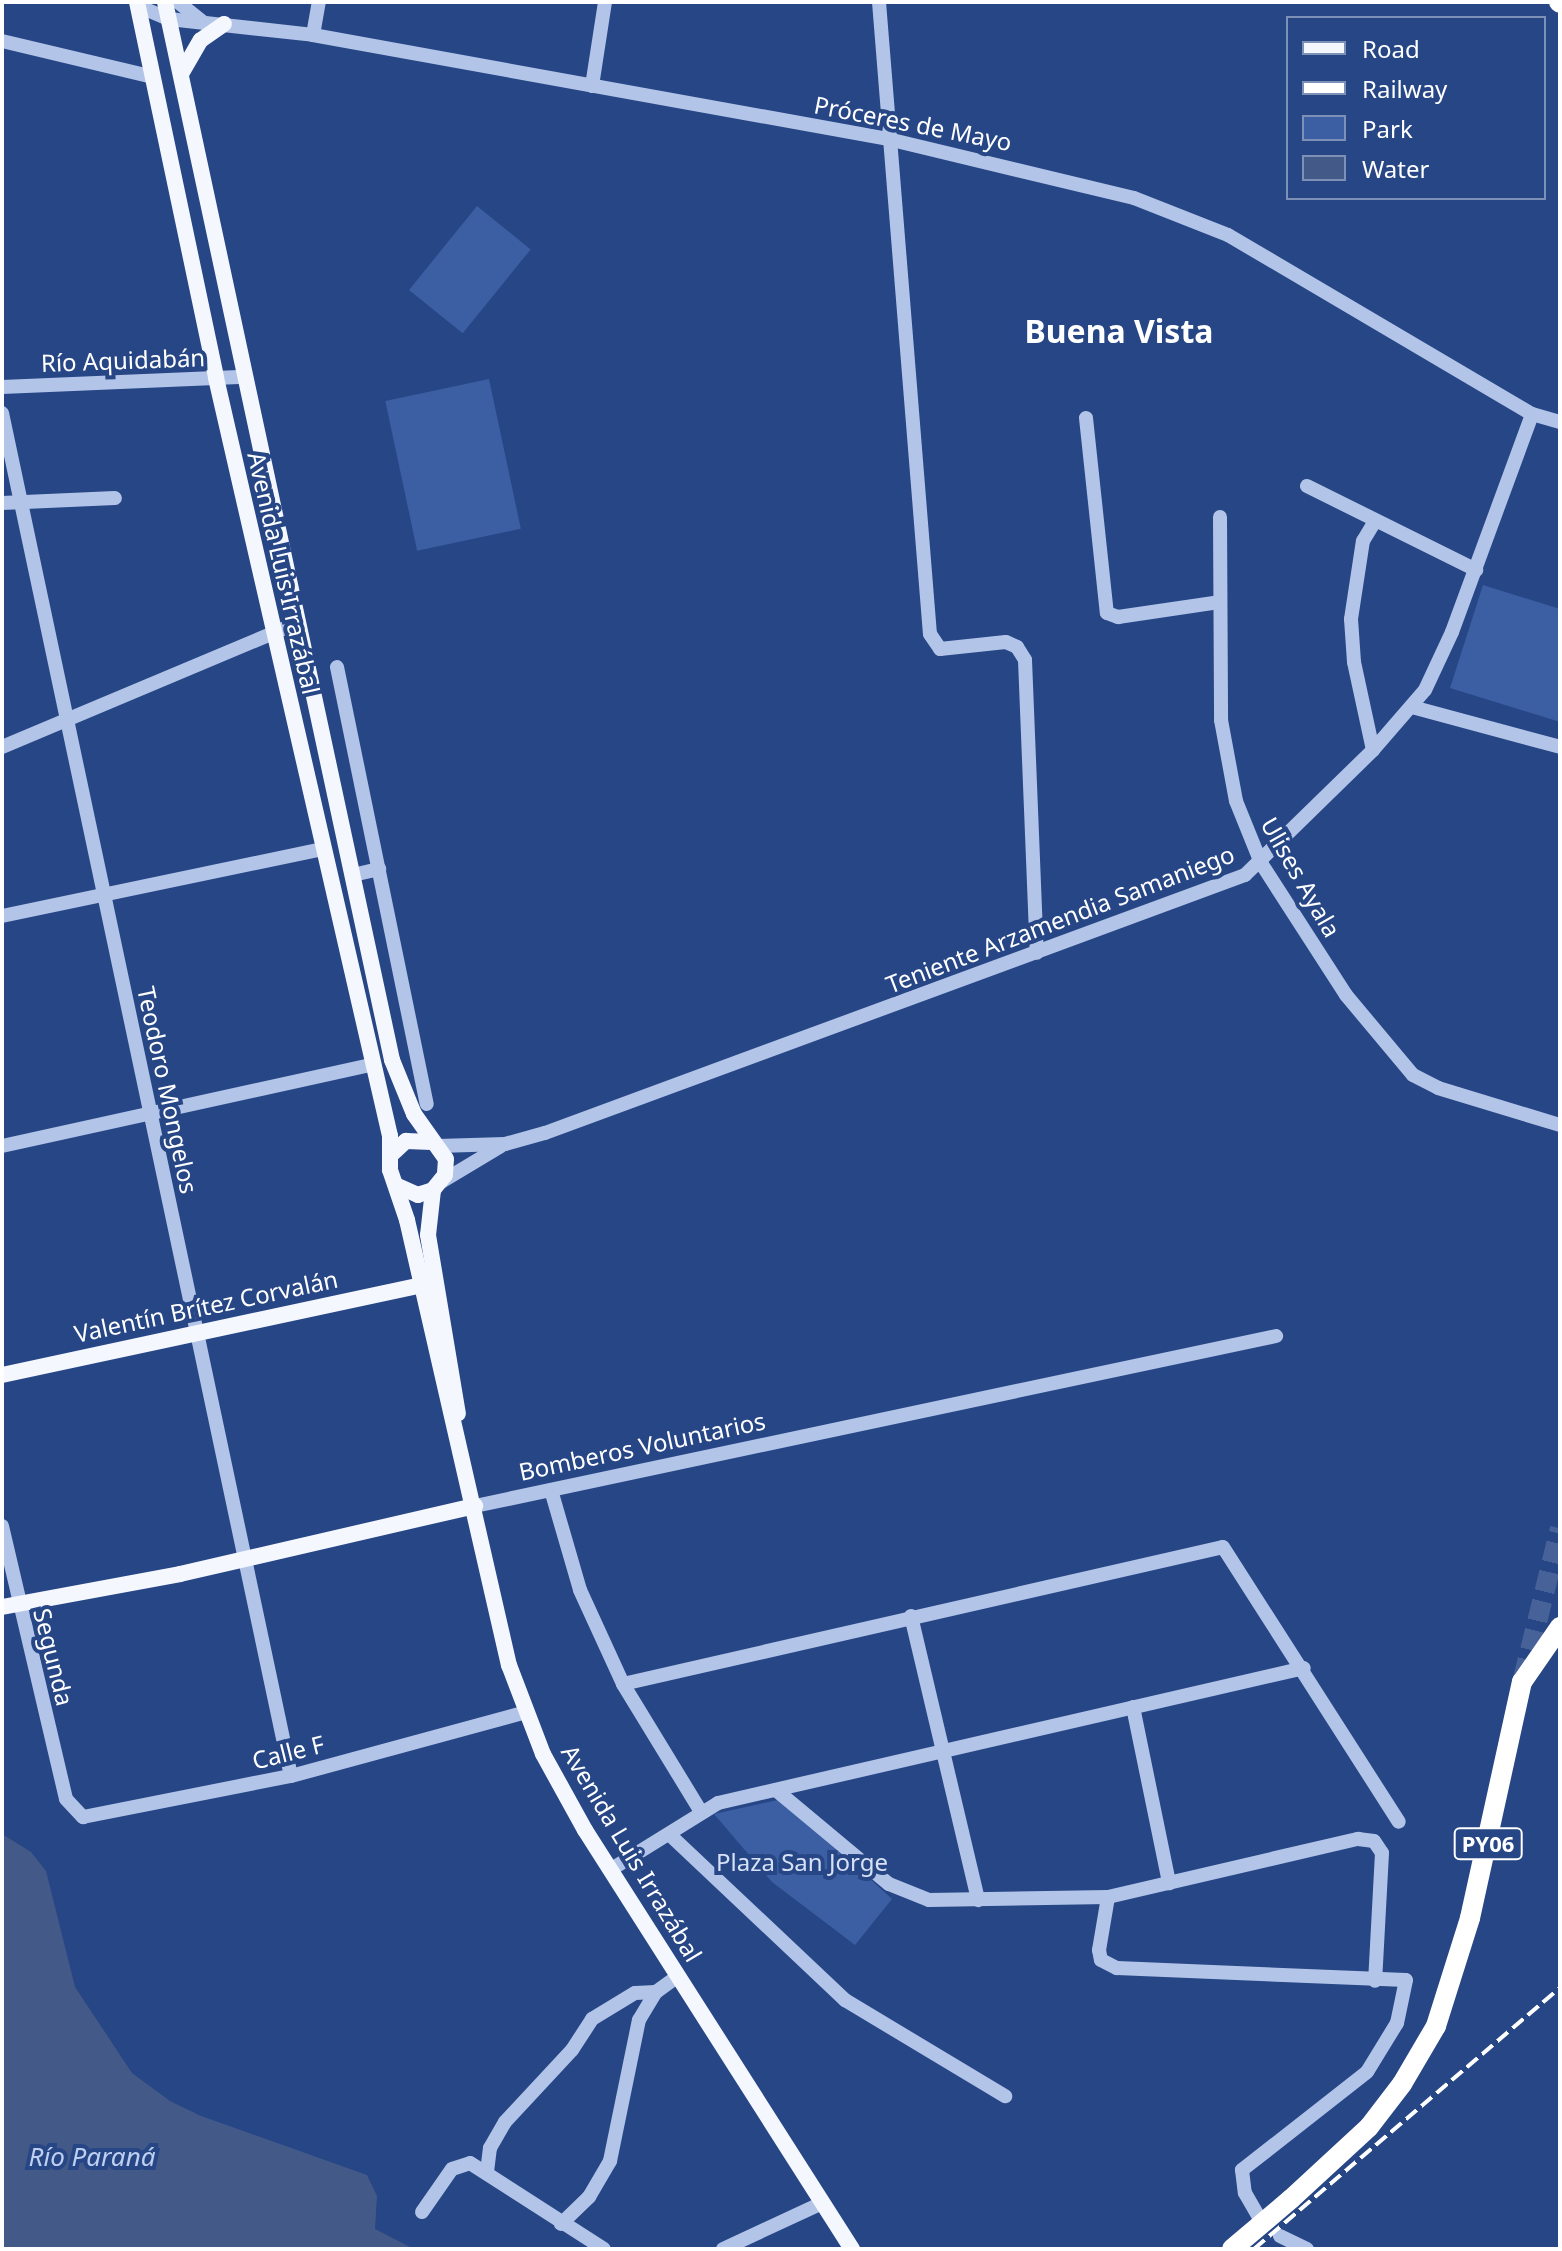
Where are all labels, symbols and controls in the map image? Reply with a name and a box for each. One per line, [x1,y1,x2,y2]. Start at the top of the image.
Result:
legend [1286,16,1546,200]
text: Road [1362,32,1420,65]
text: Railway [1362,72,1447,105]
street label: Próceres de Mayo [812,90,1014,156]
text: Park [1362,112,1413,145]
text: Water [1362,152,1429,185]
district label: Buena Vista [1025,312,1213,350]
street label: Río Aquidabán [40,343,206,377]
street label: Avenida Luis Irrazábal [242,449,326,697]
street label: Ulises Ayala [1255,812,1347,942]
street label: Teniente Arzamendia Samaniego [882,839,1238,999]
street label: Teodoro Mongelos [132,984,204,1196]
street label: Valentín Brítez Corvalán [72,1264,340,1348]
street label: Bomberos Voluntarios [516,1406,768,1486]
street label: Segunda [28,1605,80,1709]
street label: Calle F [249,1729,327,1775]
street label: Avenida Luis Irrazábal [556,1739,708,1967]
road number: PY06 [1452,1826,1524,1862]
park label: Plaza San Jorge [716,1848,888,1876]
water label: Río Paraná [29,2141,155,2173]

